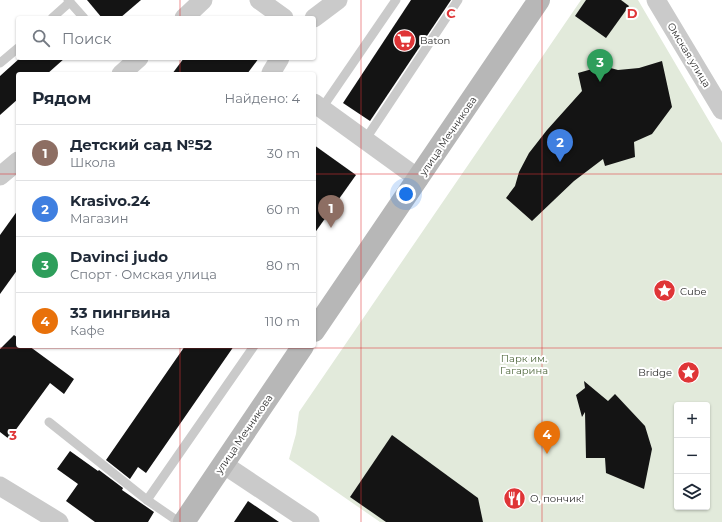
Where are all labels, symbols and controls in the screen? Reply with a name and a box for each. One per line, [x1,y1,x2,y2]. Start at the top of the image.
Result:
text: C [446,5,456,21]
text: D [627,5,638,21]
search box [16,16,316,60]
street label: Омская улица [665,20,713,90]
icon: search [30,27,52,49]
supermarket icon: Baton [392,27,418,53]
text: Поиск [62,29,111,48]
place label: Baton [420,34,450,47]
pin: 3 [587,49,613,82]
text: Рядом [32,88,91,108]
text: Найдено: 4 [225,90,300,106]
street label: улица Мечникова [416,94,479,179]
pin: 2 [547,129,573,162]
text: Детский сад №52 [70,135,212,154]
text: 1 [42,145,48,161]
text: 30 m [267,145,300,161]
text: Школа [70,154,116,170]
your location [396,184,416,204]
text: Krasivo.24 [70,191,150,210]
pin: 1 [318,195,344,228]
text: 2 [41,201,49,217]
text: 60 m [266,201,300,217]
text: Магазин [70,210,129,226]
text: Davinci judo [70,247,168,266]
text: 3 [41,257,49,273]
text: 80 m [266,257,300,273]
text: Спорт · Омская улица [70,266,217,282]
place icon: Cube [651,278,677,304]
place label: Cube [680,285,706,298]
text: 33 пингвина [70,303,170,322]
text: 4 [41,313,49,329]
text: 110 m [265,313,300,329]
text: Кафе [70,322,105,338]
park label: Парк им. Гагарина [500,352,548,377]
place icon: Bridge [675,359,701,385]
place label: Bridge [638,366,672,379]
street label: улица Мечникова [212,392,275,477]
map controls [674,402,710,510]
button: + [674,402,710,438]
pin: 4 [534,421,560,454]
text: 3 [8,427,17,443]
button: − [674,438,710,474]
button: layers [674,474,710,510]
restaurant icon: О, пончик! [502,485,528,511]
place label: О, пончик! [530,492,584,505]

